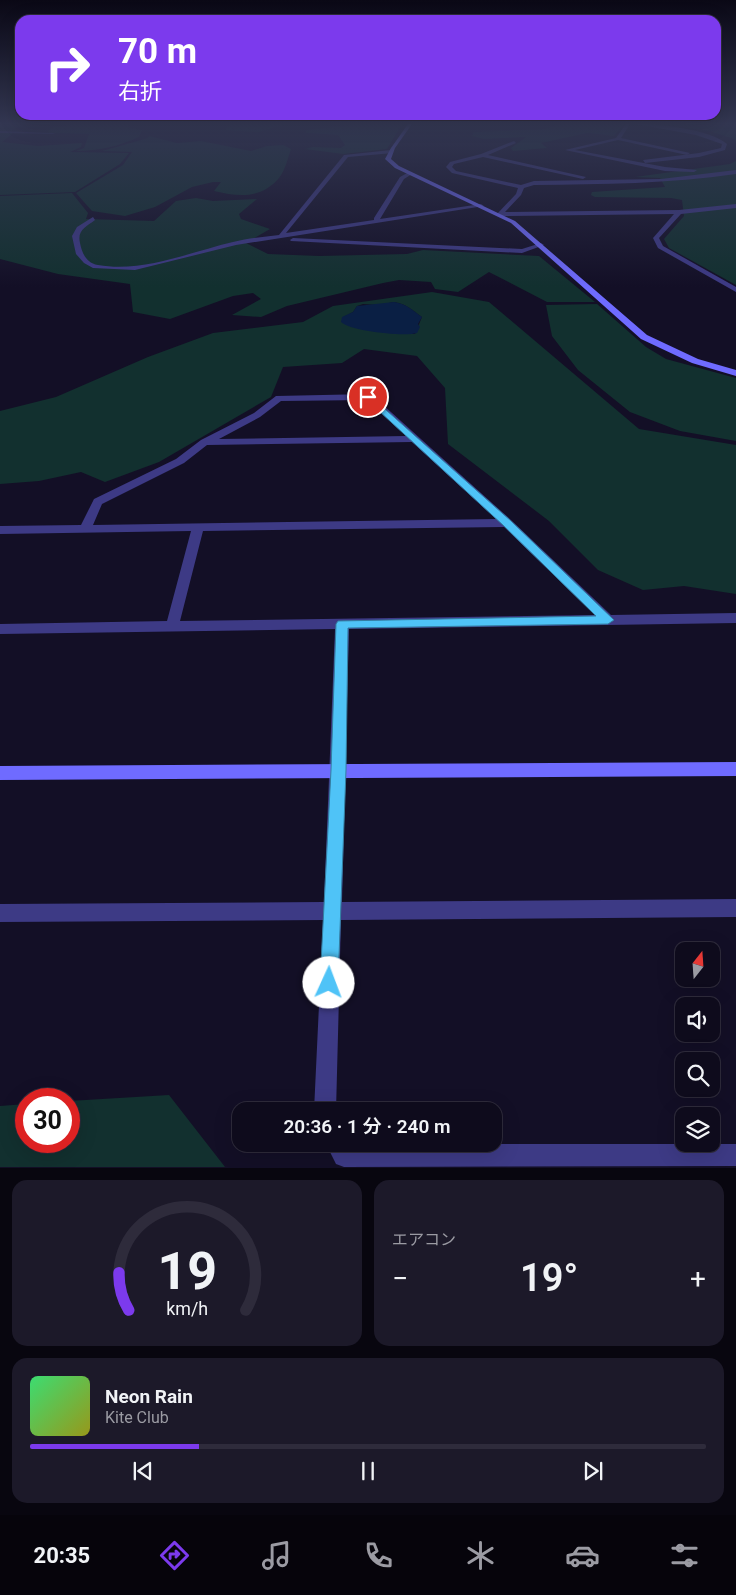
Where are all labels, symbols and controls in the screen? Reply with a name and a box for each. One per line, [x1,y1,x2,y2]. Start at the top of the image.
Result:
text: 70 m [118,31,197,72]
icon: right [35,35,100,100]
text: 右折 [118,79,162,104]
pin [347,376,389,418]
icon: arrive [354,383,382,411]
north arrow [675,942,720,988]
map controls [675,942,720,1152]
position arrow [302,956,354,1008]
button: sound [675,997,720,1042]
button: search [675,1052,720,1097]
speed limit sign: 30 [15,1088,80,1153]
button: layers [675,1107,720,1152]
text: 20:36 · 1 分 · 240 m [284,1115,450,1138]
text: エアコン [392,1230,456,1249]
text: 19 [157,1241,217,1302]
text: 19° [520,1256,578,1300]
text: − [392,1262,408,1295]
text: + [690,1262,706,1295]
text: km/h [166,1298,208,1319]
text: Neon Rain [105,1385,193,1408]
text: Kite Club [105,1408,169,1427]
icon: previous [129,1457,157,1485]
icon: pause [354,1457,382,1485]
icon: next [579,1457,607,1485]
icon: directions [157,1538,192,1573]
icon: music [259,1538,294,1573]
icon: phone [361,1538,396,1573]
icon: climate [463,1538,498,1573]
icon: car [565,1538,600,1573]
icon: filters [667,1538,702,1573]
text: 20:35 [34,1543,90,1568]

